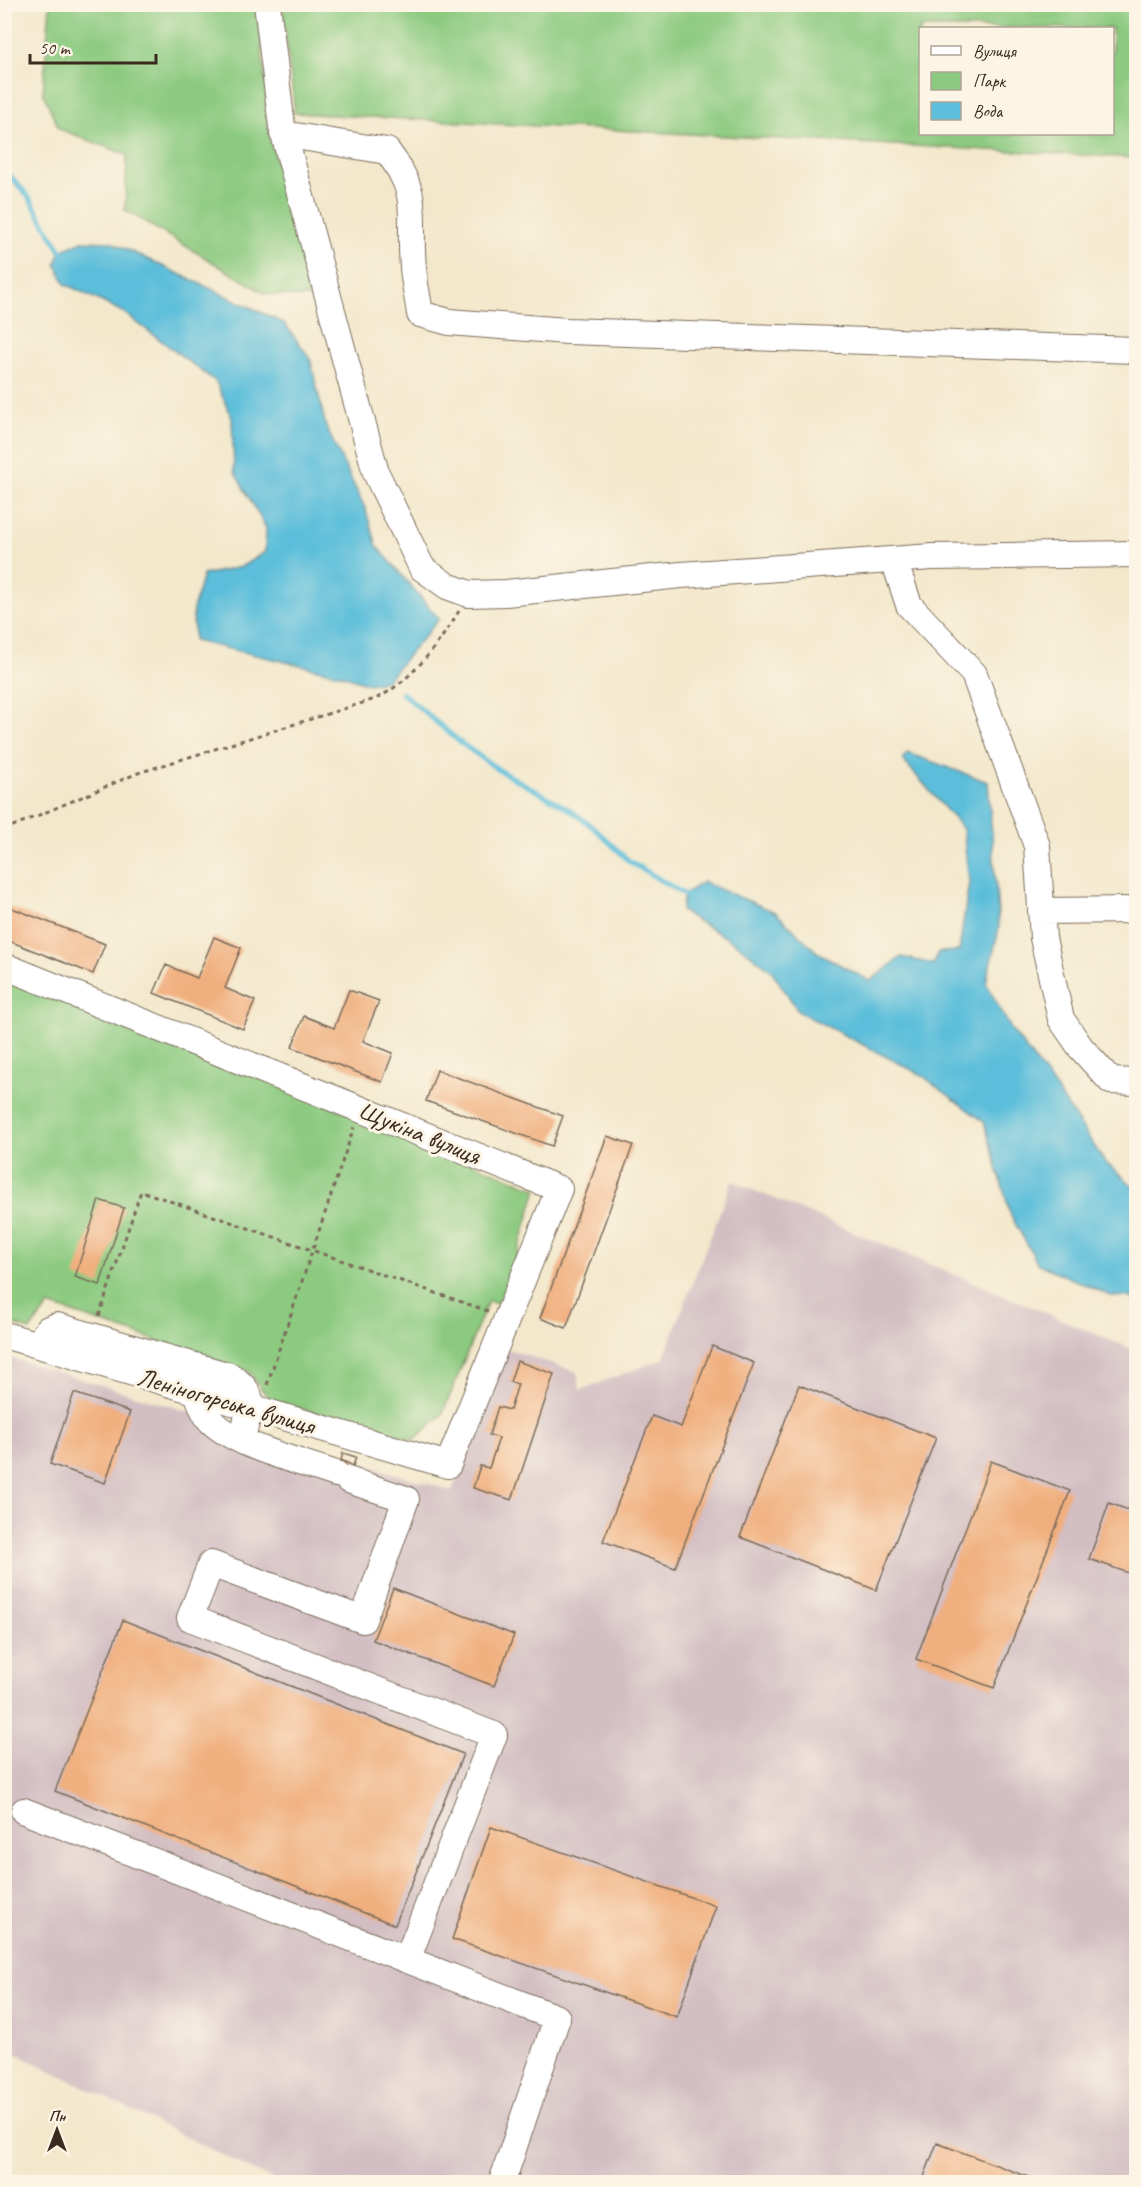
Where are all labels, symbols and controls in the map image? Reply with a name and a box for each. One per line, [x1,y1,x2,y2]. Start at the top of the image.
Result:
scale bar [30,27,156,65]
legend [919,27,1114,135]
text: 50 m [39,37,72,59]
text: Вулиця [973,40,1017,62]
text: Парк [973,70,1007,92]
text: Вода [973,100,1004,122]
street label: Щукіна вулиця [355,1094,487,1173]
street label: Леніногорська вулиця [133,1360,321,1443]
north arrow [27,2100,87,2160]
text: Пн [49,2106,66,2126]

